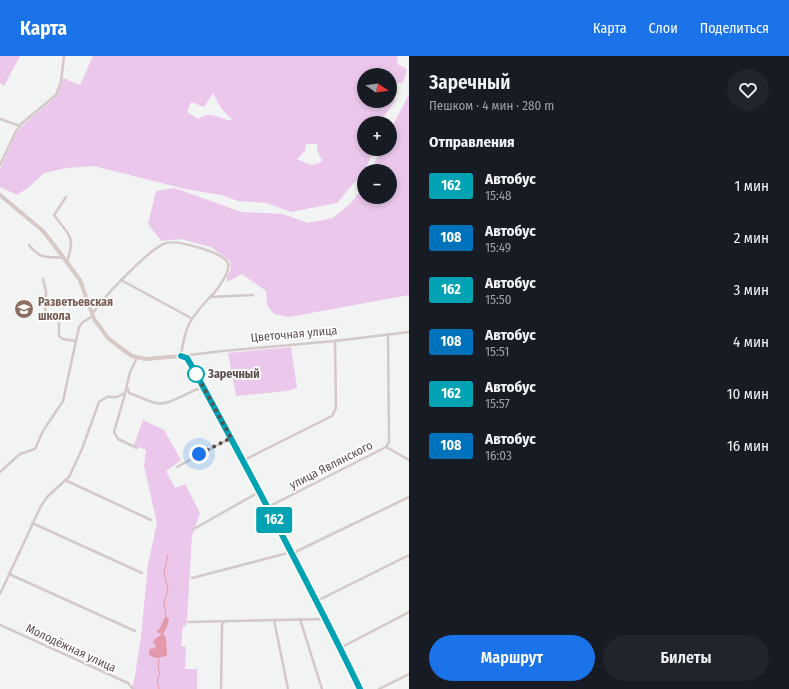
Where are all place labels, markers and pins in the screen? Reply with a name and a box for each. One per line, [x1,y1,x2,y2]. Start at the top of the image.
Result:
place label: Разветьевская школа [38,295,113,323]
school or university icon: Разветьевская школа [13,298,35,320]
marker: Заречный [187,365,205,383]
place label: Заречный [207,367,260,381]

